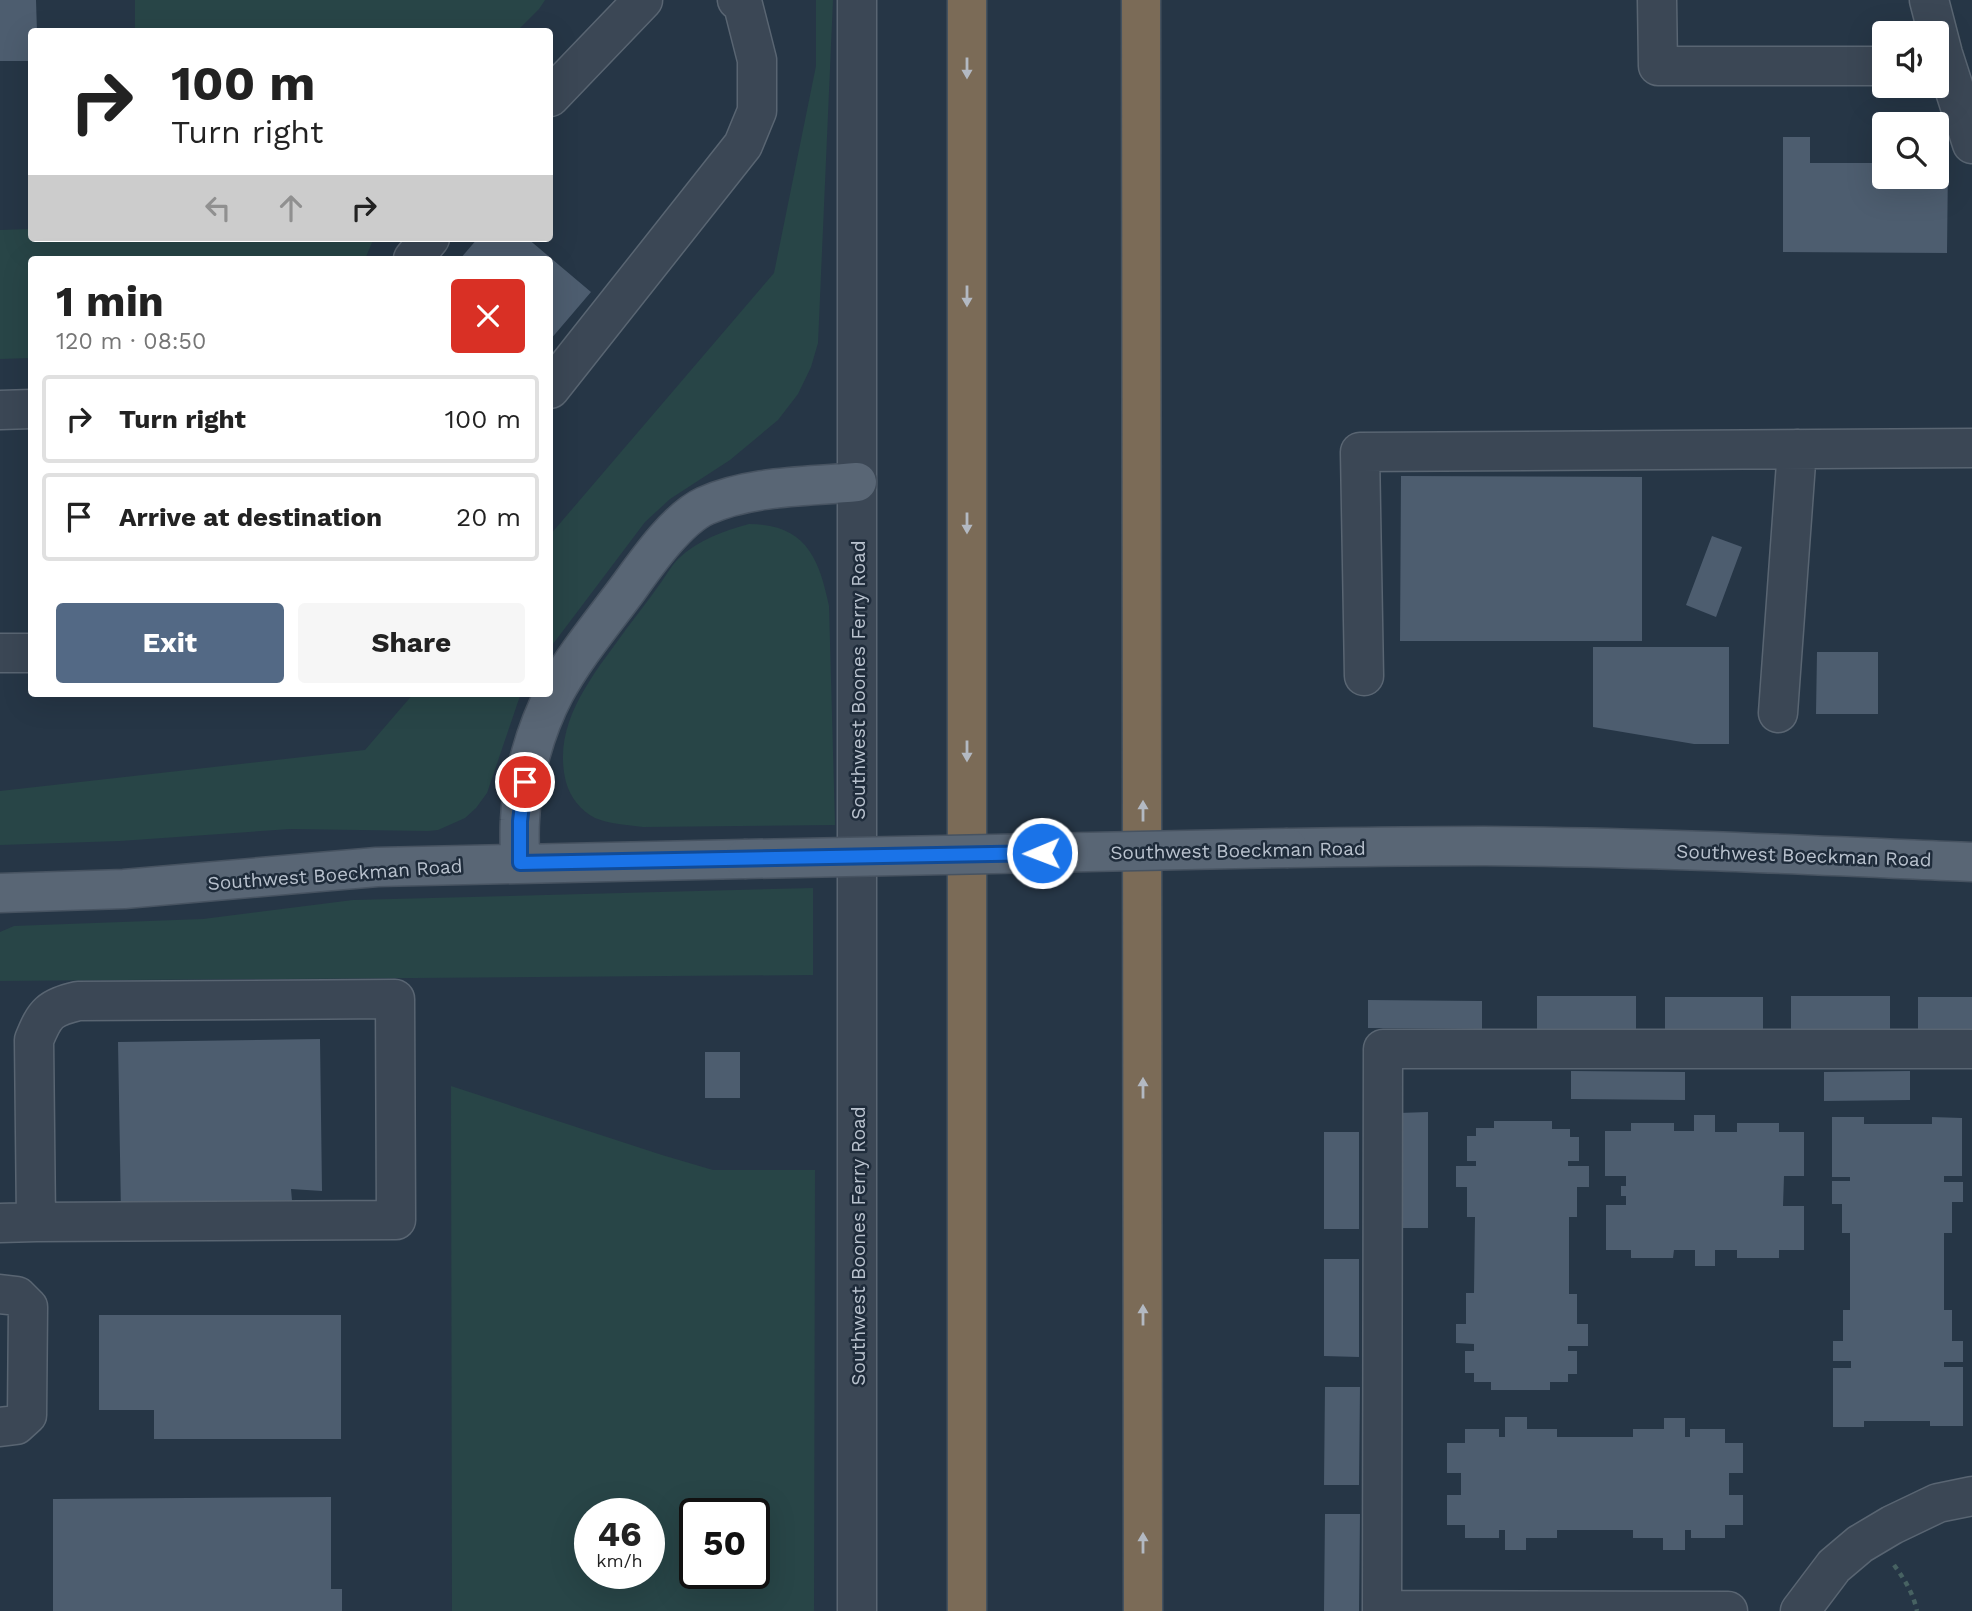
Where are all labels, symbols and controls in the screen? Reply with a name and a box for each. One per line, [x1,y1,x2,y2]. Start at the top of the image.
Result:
map controls [1872,21,1949,189]
button: sound [1872,21,1949,98]
text: 100 m [171,54,315,112]
icon: right [56,56,147,147]
one-way arrow [961,57,973,79]
button: search [1872,112,1949,189]
text: Turn right [171,113,323,151]
icon: left [199,189,237,227]
icon: ahead [272,189,310,227]
icon: right [345,189,383,227]
text: 1 min [56,277,164,326]
button: close [451,279,525,353]
one-way arrow [961,285,973,307]
text: 120 m · 08:50 [56,328,206,355]
icon: right [60,400,98,438]
text: Turn right [119,404,246,434]
text: 100 m [445,404,521,434]
icon: arrive [60,498,98,536]
text: Arrive at destination [119,502,382,532]
text: 20 m [456,502,521,532]
one-way arrow [961,513,973,535]
street label: Southwest Boones Ferry Road [847,540,870,820]
button: Exit [56,603,284,683]
button: Share [298,603,525,683]
one-way arrow [961,740,973,762]
pin [495,752,555,812]
icon: arrive [506,763,544,801]
one-way arrow [1137,800,1149,822]
position arrow [1005,816,1079,890]
street label: Southwest Boeckman Road [1110,837,1366,864]
street label: Southwest Boeckman Road [1676,840,1932,871]
street label: Southwest Boeckman Road [207,854,463,895]
one-way arrow [1137,1077,1149,1099]
street label: Southwest Boones Ferry Road [847,1106,870,1386]
one-way arrow [1137,1304,1149,1326]
speed limit sign: 50 [679,1498,770,1589]
text: 46 [597,1513,642,1555]
one-way arrow [1137,1532,1149,1554]
text: km/h [596,1550,643,1571]

